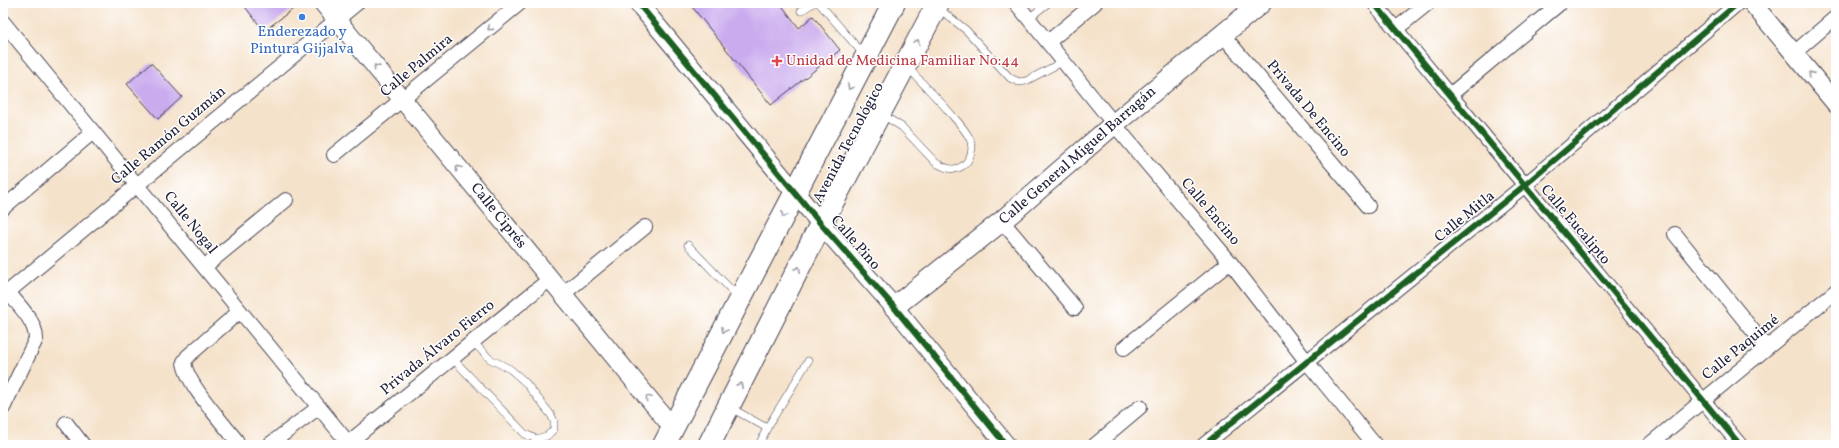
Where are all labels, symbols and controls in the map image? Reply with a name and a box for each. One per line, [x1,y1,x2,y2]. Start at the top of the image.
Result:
marker: Enderezado y Pintura Gijjalva [297,12,307,22]
place label: Enderezado y Pintura Gijjalva [250,22,354,60]
one-way arrow [487,23,495,30]
street label: Calle Palmira [376,29,458,103]
one-way arrow [912,39,920,46]
place label: Unidad de Medicina Familiar No:44 [786,51,1019,72]
marker: Unidad de Medicina Familiar No:44 [771,55,783,67]
street label: Privada De Encino [1261,56,1355,162]
one-way arrow [374,65,381,72]
one-way arrow [1809,72,1816,79]
street label: Avenida Tecnológico [808,79,890,207]
street label: Calle Ramón Guzmán [107,82,231,190]
street label: Calle General Miguel Barragán [995,82,1161,230]
one-way arrow [847,83,855,91]
one-way arrow [456,165,463,172]
street label: Calle Encino [1175,174,1245,250]
street label: Calle Ciprés [465,179,531,253]
street label: Calle Eucalipto [1535,180,1615,270]
street label: Calle Mitla [1430,186,1500,248]
street label: Calle Nogal [158,187,222,259]
one-way arrow [781,211,788,218]
street label: Calle Pino [825,211,885,275]
one-way arrow [794,266,801,273]
street label: Privada Álvaro Fierro [376,295,500,401]
street label: Calle Paquimé [1698,310,1784,386]
one-way arrow [721,326,728,334]
one-way arrow [735,382,743,389]
one-way arrow [646,395,653,402]

